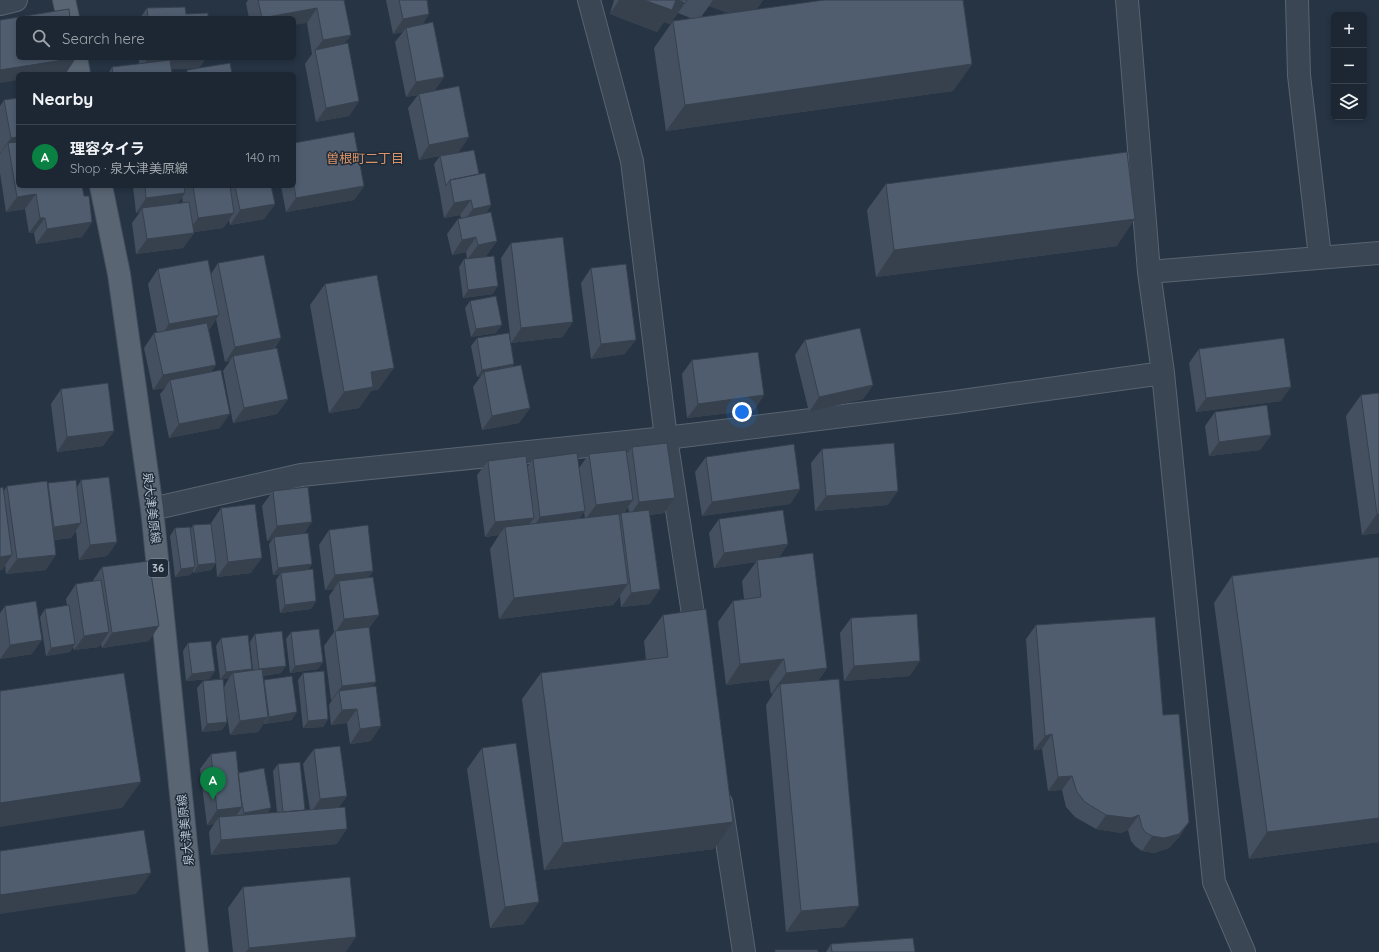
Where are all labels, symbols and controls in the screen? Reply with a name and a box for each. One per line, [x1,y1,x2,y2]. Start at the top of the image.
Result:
map controls [1331,12,1367,120]
button: + [1331,12,1367,48]
search box [16,16,296,60]
icon: search [30,27,52,49]
text: Search here [62,29,145,48]
button: − [1331,48,1367,84]
button: layers [1331,84,1367,120]
text: Nearby [32,88,93,109]
text: 理容タイラ [70,139,145,158]
text: A [41,149,49,165]
text: 140 m [245,149,280,165]
district label: 曽根町二丁目 [326,150,404,166]
text: Shop · 泉大津美原線 [70,160,188,176]
your location [732,402,752,422]
street label: 泉大津美原線 [140,471,164,545]
road number: 36 [148,559,168,577]
pin: A [200,767,226,800]
street label: 泉大津美原線 [174,793,196,867]

